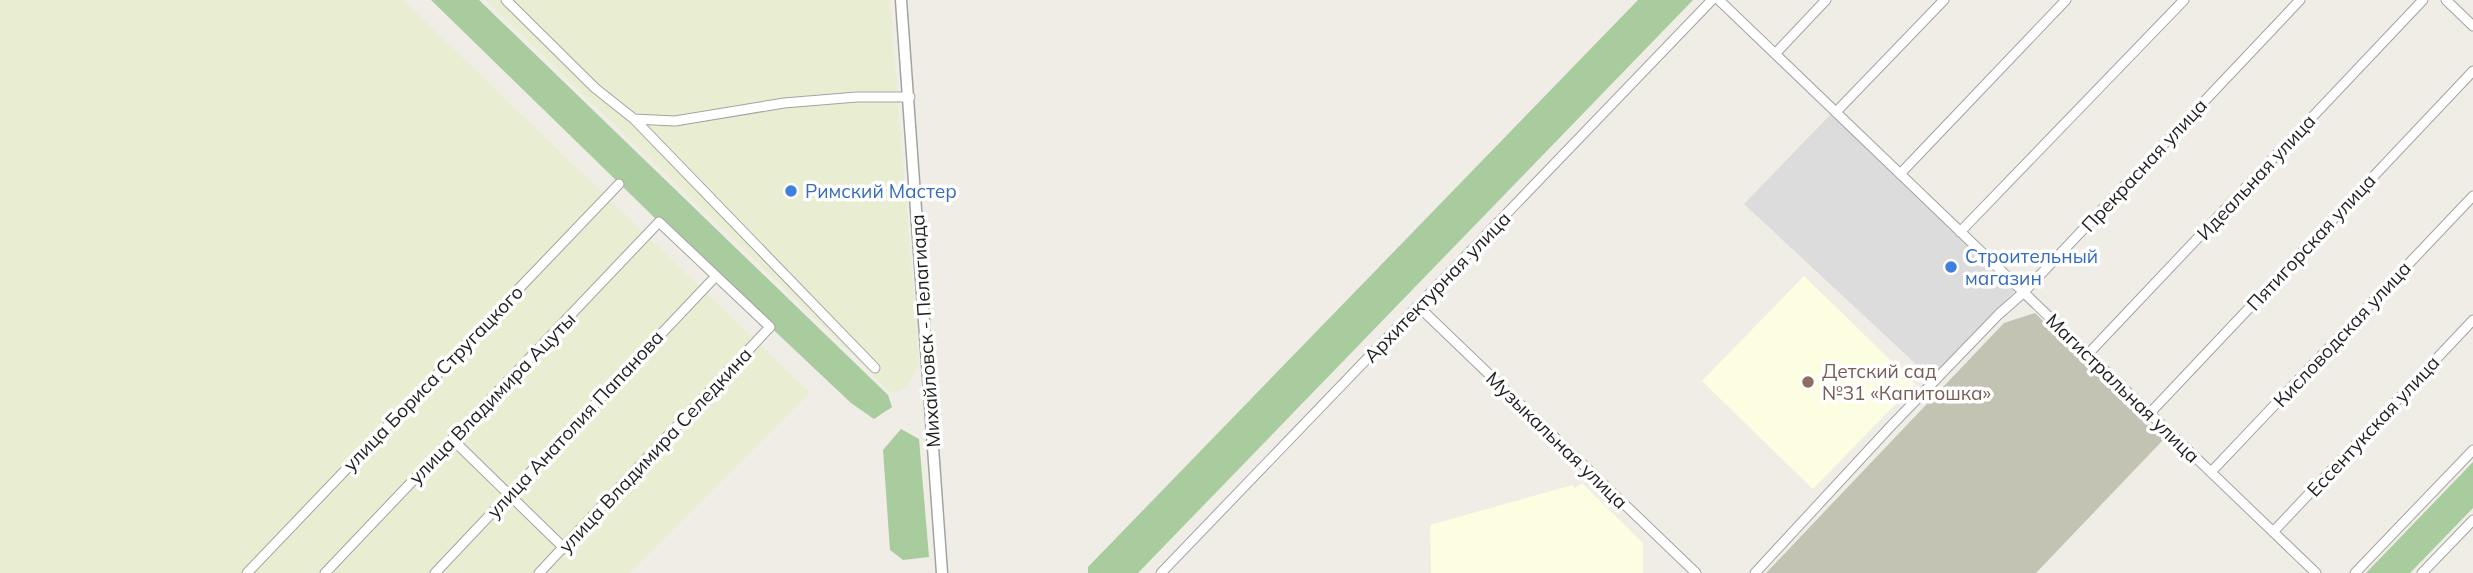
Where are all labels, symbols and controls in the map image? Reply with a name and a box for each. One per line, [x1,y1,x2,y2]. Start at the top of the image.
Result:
street label: Прекрасная улица [2076,93,2212,237]
street label: Идеальная улица [2192,109,2320,245]
street label: Пятигорская улица [2241,169,2381,315]
place label: Римский Мастер [805,179,957,203]
marker: Римский Мастер [783,183,799,199]
street label: Архитектурная улица [1359,207,1515,367]
street label: Михайловск - Пелагиада [905,214,945,448]
place label: Строительный магазин [1965,244,2098,290]
street label: Кисловодская улица [2268,256,2416,412]
marker: Строительный магазин [1943,259,1959,275]
street label: улица Бориса Стругацкого [338,280,528,476]
street label: улица Владимира Ацуты [404,307,580,489]
street label: Магистральная улица [2041,308,2205,468]
street label: улица Анатолия Папанова [482,325,668,523]
street label: улица Владимира Селедкина [553,342,757,558]
street label: Ессентукская улица [2302,351,2444,501]
place label: Детский сад №31 «Капитошка» [1822,359,1991,405]
street label: Музыкальная улица [1481,366,1633,514]
marker: Детский сад №31 «Капитошка» [1800,374,1816,390]

